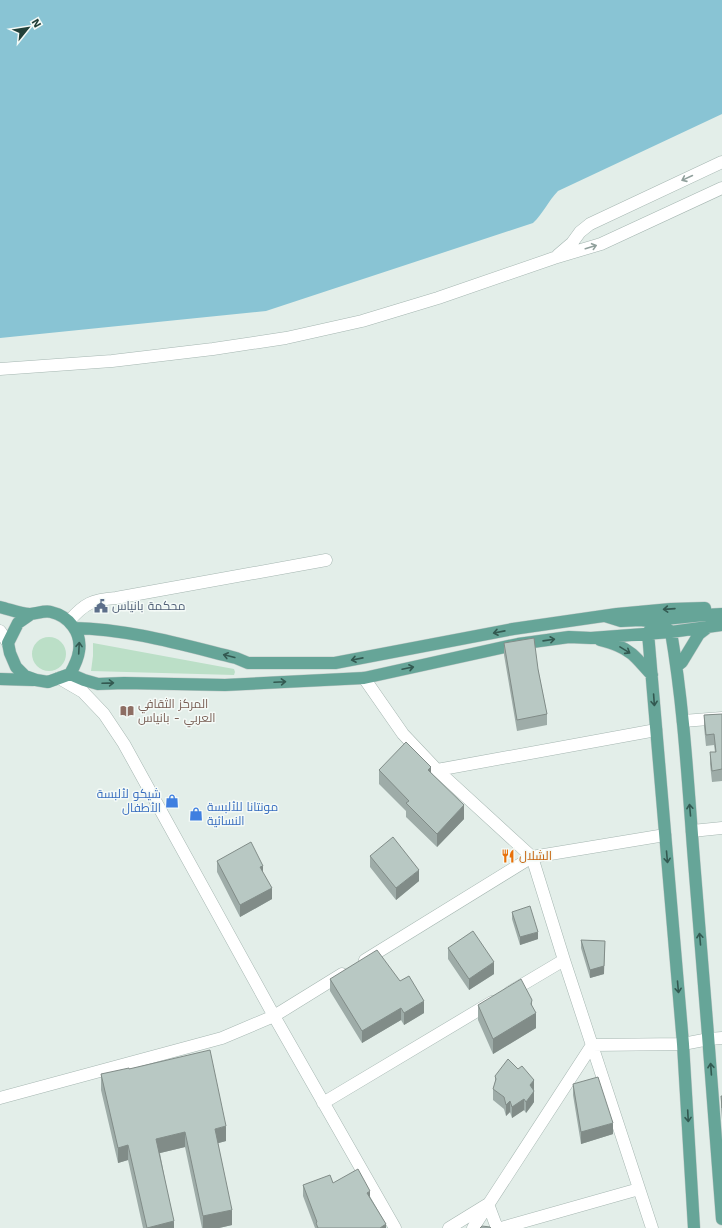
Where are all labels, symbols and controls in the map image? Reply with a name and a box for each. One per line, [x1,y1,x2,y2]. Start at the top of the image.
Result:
north arrow [8,8,48,48]
text: N [29,16,44,30]
one-way arrow [681,175,693,182]
one-way arrow [585,243,598,250]
public building icon: محكمة بانياس [93,598,109,614]
place label: محكمة بانياس [112,599,186,613]
one-way arrow [663,606,676,613]
one-way arrow [492,628,505,636]
one-way arrow [543,636,556,644]
one-way arrow [75,642,82,655]
one-way arrow [619,646,631,654]
one-way arrow [222,652,235,660]
one-way arrow [351,655,364,663]
one-way arrow [402,663,415,671]
one-way arrow [101,679,114,687]
one-way arrow [273,679,286,686]
one-way arrow [650,693,657,706]
place label: المركز الثقافي العربي - بانياس [138,697,215,728]
library icon: المركز الثقافي العربي - بانياس [119,703,135,719]
place label: شيكو لألبسة الأطفال [97,787,161,815]
shop icon: شيكو لألبسة الأطفال [164,793,180,809]
place label: مونتانا للألبسة النسائية [207,800,278,828]
one-way arrow [686,804,693,817]
shop icon: مونتانا للألبسة النسائية [188,806,204,822]
restaurant icon: الشلال [500,848,516,864]
place label: الشلال [519,849,552,863]
one-way arrow [663,850,670,863]
one-way arrow [697,933,704,946]
one-way arrow [674,980,682,993]
one-way arrow [708,1063,715,1076]
one-way arrow [684,1109,691,1122]

